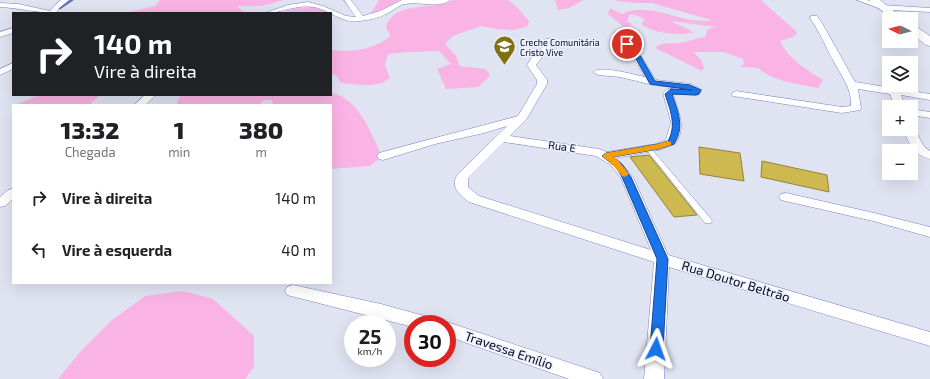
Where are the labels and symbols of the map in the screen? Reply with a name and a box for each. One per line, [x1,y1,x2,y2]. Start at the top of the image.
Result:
north arrow [882,12,918,48]
pin [610,27,644,61]
school or university icon: Creche Comunitária Cristo Vive [492,34,518,67]
place label: Creche Comunitária Cristo Vive [520,37,600,58]
street label: Rua E [547,138,577,154]
street label: Rua Doutor Beltrão [680,257,792,305]
speed limit sign: 30 [404,315,456,367]
street label: Travessa Emílio [463,327,555,373]
position arrow [635,328,677,370]

